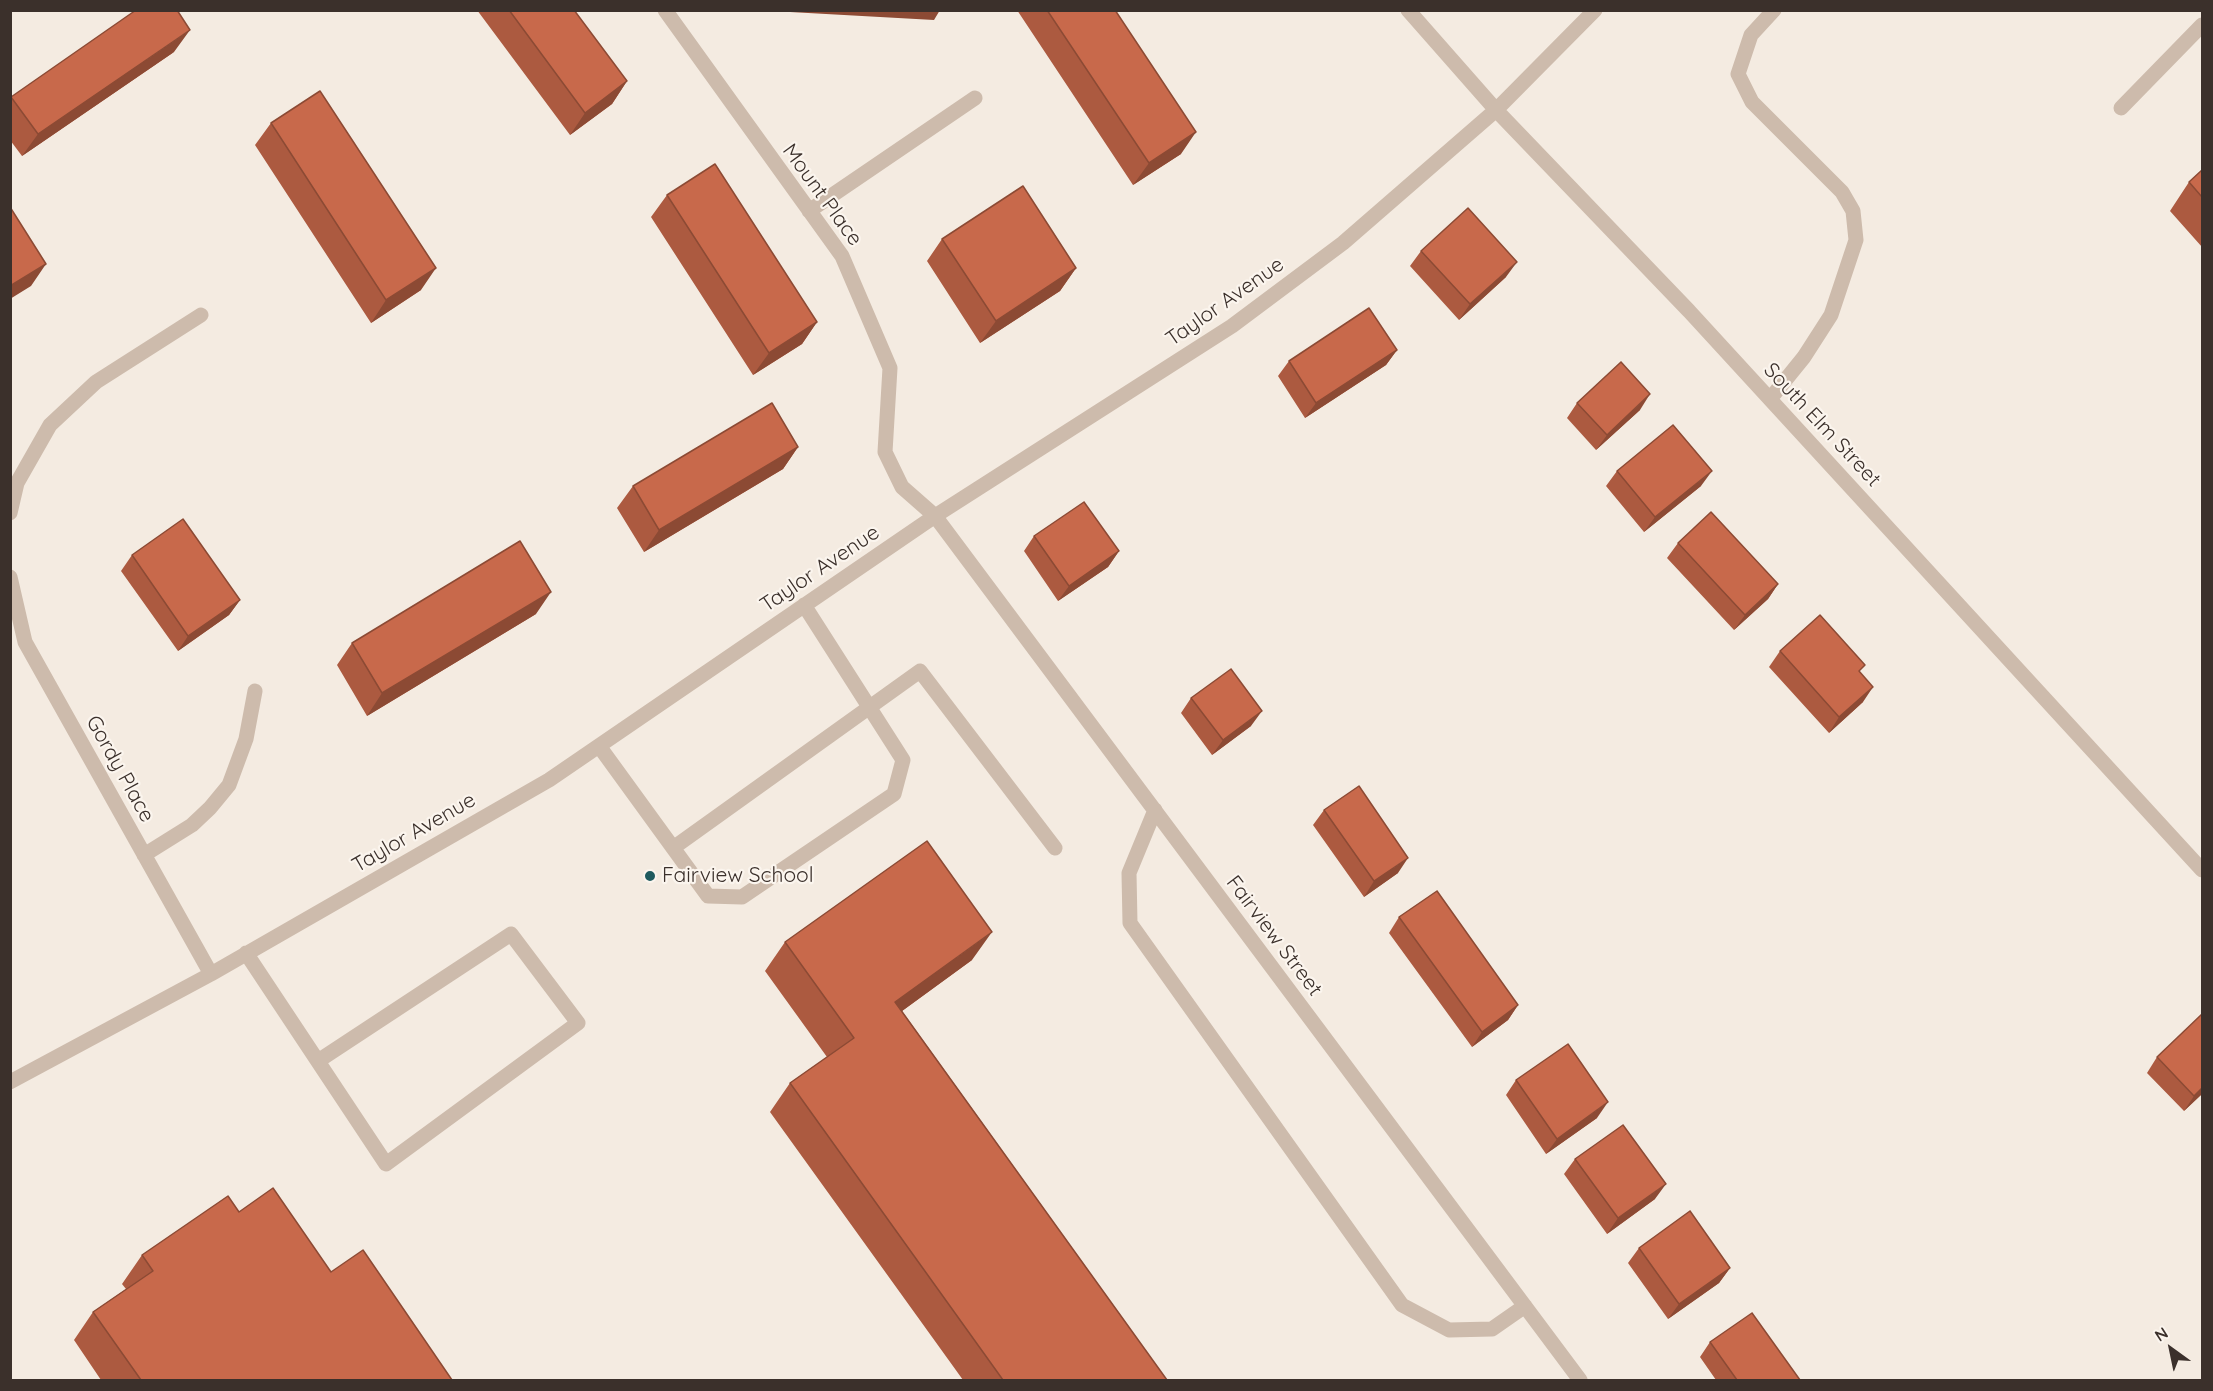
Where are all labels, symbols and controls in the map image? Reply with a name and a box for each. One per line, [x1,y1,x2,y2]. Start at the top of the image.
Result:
street label: Mount Place [777,139,867,251]
street label: Taylor Avenue [1161,252,1289,352]
street label: South Elm Street [1758,358,1886,492]
street label: Taylor Avenue [756,520,884,618]
street label: Gordy Place [80,711,160,827]
street label: Taylor Avenue [348,788,480,878]
place label: Fairview School [662,863,814,889]
marker: Fairview School [643,869,657,883]
street label: Fairview Street [1221,871,1327,1001]
north arrow [2141,1319,2201,1379]
text: N [2151,1322,2172,1345]

